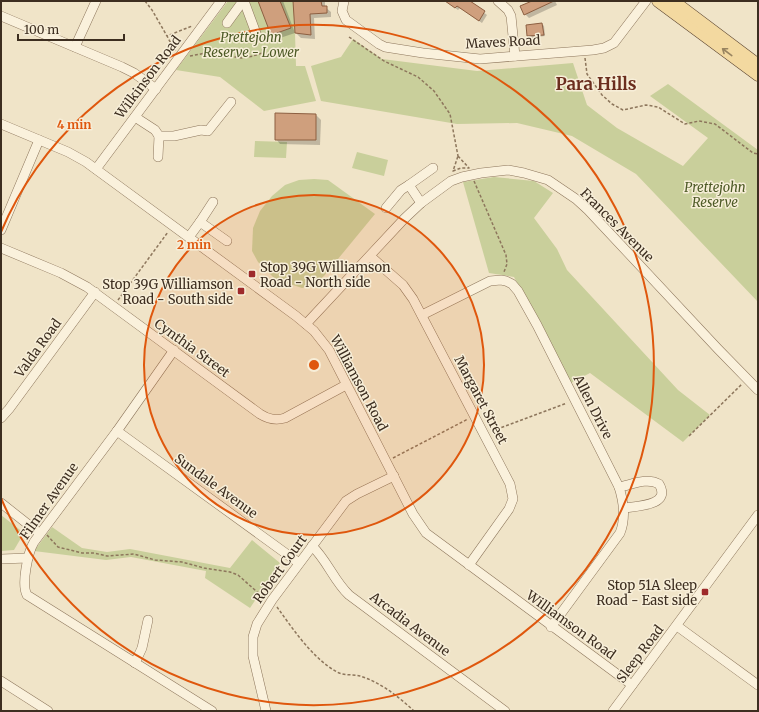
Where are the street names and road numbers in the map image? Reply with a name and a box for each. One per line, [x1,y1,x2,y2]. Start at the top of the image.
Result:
street label: Wilkinson Road [111,32,185,123]
street label: Maves Road [465,32,541,52]
street label: Frances Avenue [577,185,658,266]
street label: Valda Road [10,315,65,382]
street label: Cynthia Street [151,315,233,381]
street label: Williamson Road [326,331,392,434]
street label: Margaret Street [451,353,511,447]
street label: Allen Drive [569,371,616,442]
street label: Sundale Avenue [171,450,261,522]
street label: Filmer Avenue [16,459,82,543]
street label: Robert Court [249,531,311,607]
street label: Williamson Road [522,586,619,663]
street label: Arcadia Avenue [366,588,454,660]
street label: Sleep Road [613,622,667,686]

